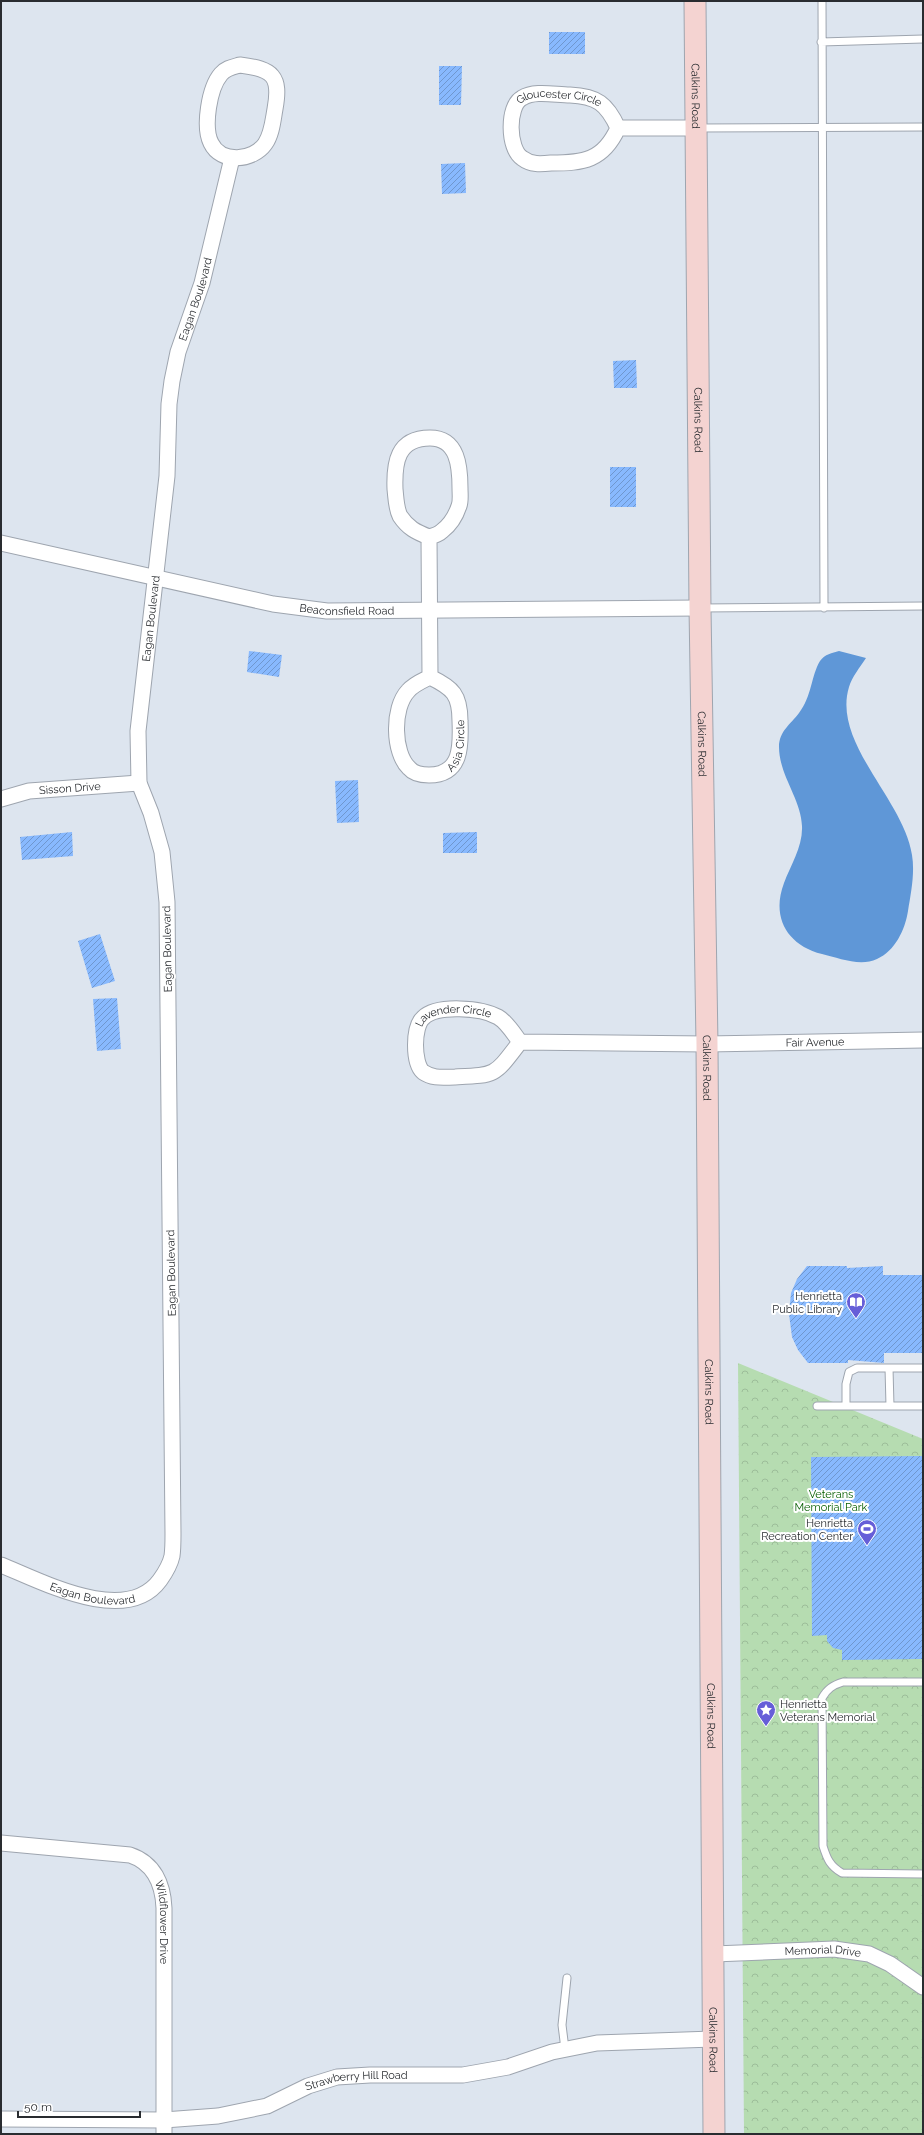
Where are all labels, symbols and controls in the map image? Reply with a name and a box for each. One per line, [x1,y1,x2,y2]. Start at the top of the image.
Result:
street label: Calkins Road [689,63,702,129]
street label: Gloucester Circle [514,87,605,110]
street label: Eagan Boulevard [176,256,215,343]
street label: Calkins Road [691,387,705,453]
street label: Eagan Boulevard [140,575,163,662]
street label: Beaconsfield Road [299,601,395,618]
street label: Calkins Road [695,711,709,777]
street label: Asia Circle [444,719,467,775]
street label: Sisson Drive [39,780,102,797]
street label: Eagan Boulevard [160,905,175,992]
street label: Lavender Circle [413,1003,493,1029]
street label: Calkins Road [700,1035,713,1101]
street label: Fair Avenue [786,1035,845,1050]
street label: Eagan Boulevard [164,1229,179,1316]
place label: Henrietta Public Library [772,1290,842,1316]
library icon: Henrietta Public Library [845,1291,867,1319]
street label: Calkins Road [702,1359,715,1425]
park label: Veterans Memorial Park [795,1488,868,1514]
place label: Henrietta Recreation Center [761,1517,853,1543]
sports icon: Henrietta Recreation Center [856,1518,878,1546]
street label: Eagan Boulevard [48,1580,137,1608]
street label: Calkins Road [704,1683,718,1749]
place label: Henrietta Veterans Memorial [780,1698,875,1724]
place icon: Henrietta Veterans Memorial [755,1699,777,1727]
street label: Wildflower Drive [152,1879,170,1965]
street label: Memorial Drive [784,1943,862,1960]
street label: Calkins Road [706,2007,720,2073]
street label: Strawberry Hill Road [304,2069,408,2093]
scale bar [18,2093,140,2119]
text: 50 m [24,2100,52,2114]

